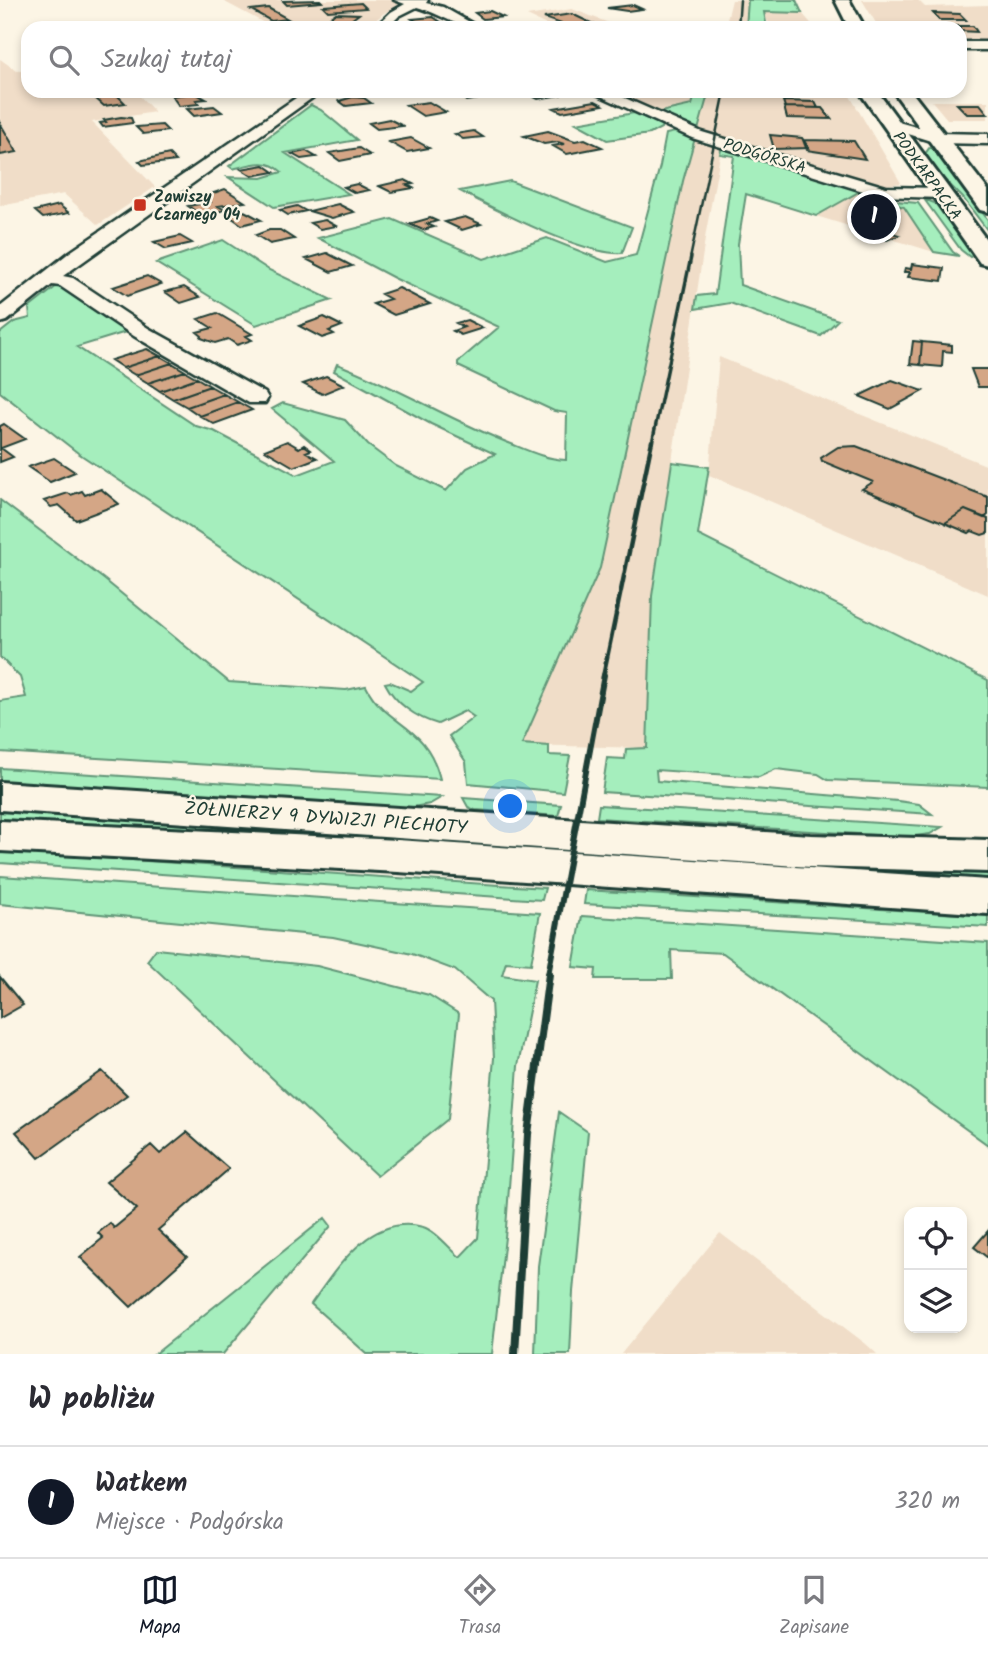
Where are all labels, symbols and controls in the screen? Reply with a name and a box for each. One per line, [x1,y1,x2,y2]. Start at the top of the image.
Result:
search box [21,21,967,98]
text: Szukaj tutaj [101,39,232,81]
icon: search [45,41,83,79]
street label: PODKARPACKA [886,126,968,226]
street label: PODGÓRSKA [720,132,809,181]
place label: Zawiszy Czarnego 04 [154,185,241,228]
pin: 1 [851,191,897,243]
marker: Zawiszy Czarnego 04 [132,197,148,213]
your location [493,789,527,823]
street label: ŻOŁNIERZY 9 DYWIZJI PIECHOTY [183,794,469,844]
map controls [904,1207,967,1333]
button: locate [904,1207,967,1270]
button: layers [904,1270,967,1333]
text: W pobliżu [28,1376,154,1424]
text: Watkem [95,1463,187,1505]
text: 1 [48,1484,54,1520]
text: 320 m [894,1484,960,1520]
text: Miejsce · Podgórska [95,1505,284,1541]
tab: Mapa [139,1571,181,1643]
tab: Trasa [459,1571,501,1643]
tab: Zapisane [779,1571,849,1643]

